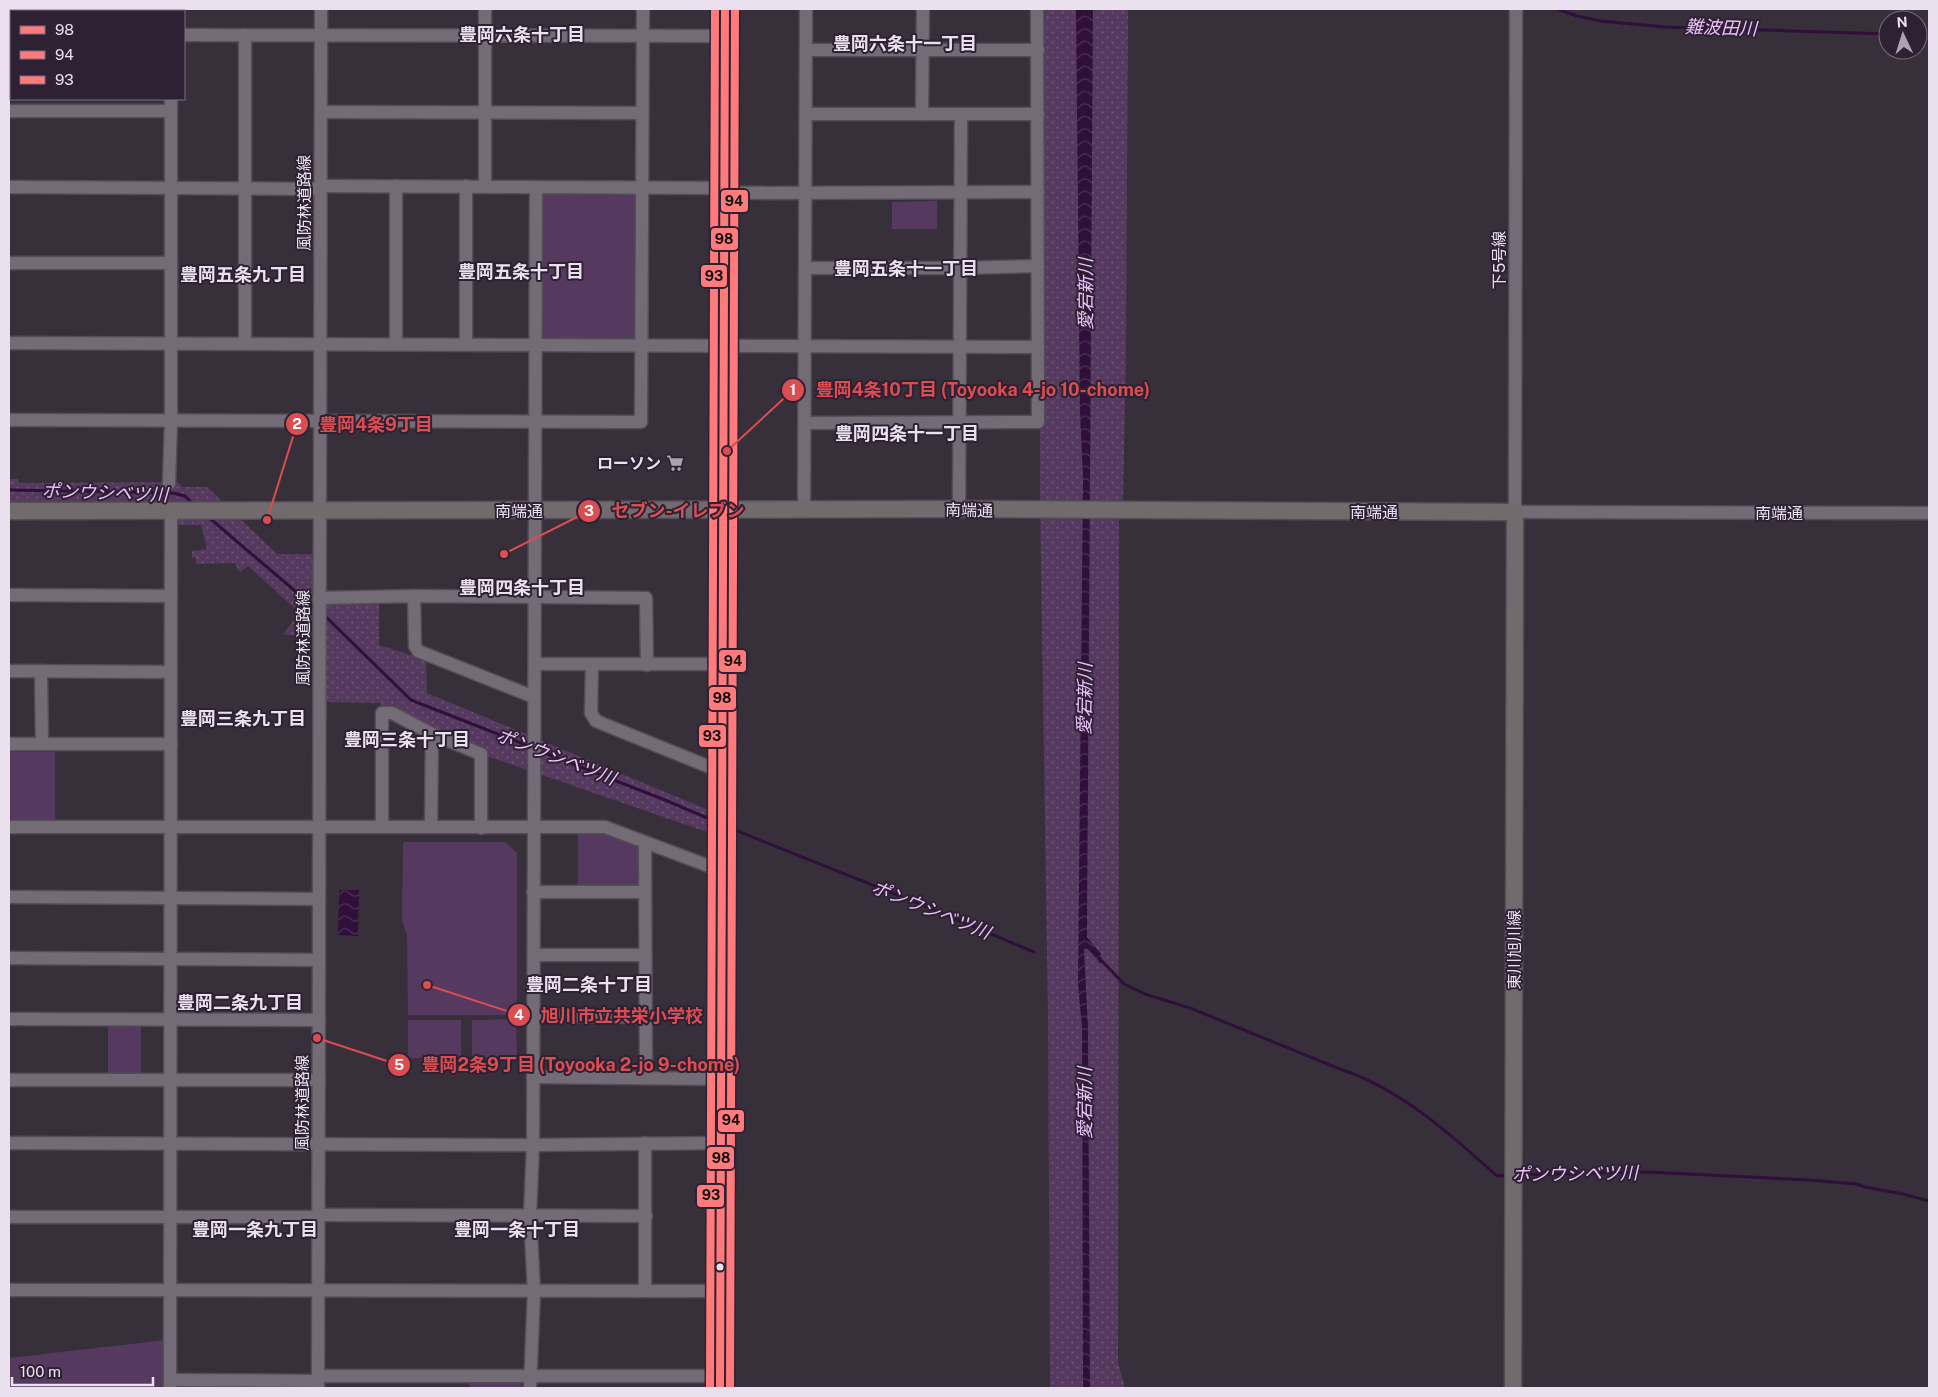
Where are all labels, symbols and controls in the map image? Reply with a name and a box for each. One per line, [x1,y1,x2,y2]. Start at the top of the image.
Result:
legend [10,10,185,100]
north arrow [1878,10,1928,60]
text: N [1896,14,1908,30]
water label: 難波田川 [1685,16,1759,39]
text: 98 [55,21,74,38]
district label: 豊岡六条十丁目 [459,24,585,45]
district label: 豊岡六条十一丁目 [833,33,977,54]
text: 94 [55,46,74,63]
text: 93 [55,71,74,88]
street label: 風防林道路線 [295,155,314,251]
line badge: 94 [720,189,749,213]
text: 94 [725,193,743,209]
line badge: 98 [710,227,739,251]
text: 98 [715,231,733,247]
street label: 下5号線 [1490,231,1509,289]
water label: 愛宕新川 [1075,256,1096,330]
district label: 豊岡五条十一丁目 [834,258,978,279]
district label: 豊岡五条十丁目 [458,261,584,282]
district label: 豊岡五条九丁目 [180,264,306,285]
line badge: 93 [700,264,728,288]
text: 93 [705,268,723,284]
callout: 豊岡4条10丁目 (Toyooka 4-jo 10-chome) [781,374,1160,407]
text: 豊岡4条10丁目 (Toyooka 4-jo 10-chome) [816,379,1150,400]
text: 1 [790,381,796,398]
callout: 豊岡4条9丁目 [285,408,443,441]
text: 豊岡4条9丁目 [319,414,433,435]
text: 2 [292,415,302,432]
district label: 豊岡四条十一丁目 [835,423,979,444]
supermarket icon: ローソン [665,453,685,473]
place label: ローソン [597,454,661,473]
water label: ポンウシベツ川 [42,480,170,505]
callout: セブン-イレブン [576,495,754,528]
text: セブン-イレブン [611,500,745,521]
street label: 南端通 [945,501,993,520]
street label: 南端通 [495,502,543,521]
text: 3 [584,502,594,519]
street label: 南端通 [1350,503,1398,522]
street label: 南端通 [1755,504,1803,523]
district label: 豊岡四条十丁目 [459,577,585,598]
street label: 風防林道路線 [294,590,313,686]
line badge: 94 [718,649,747,673]
text: 94 [724,653,742,669]
water label: 愛宕新川 [1073,661,1096,735]
line badge: 98 [708,686,737,711]
text: 98 [713,690,731,706]
district label: 豊岡三条九丁目 [180,708,306,729]
water label: ポンウシベツ川 [494,724,621,790]
line badge: 93 [698,724,727,748]
text: 93 [703,728,721,744]
district label: 豊岡三条十丁目 [344,729,470,750]
water label: ポンウシベツ川 [869,876,995,944]
street label: 東川旭川線 [1505,910,1524,990]
district label: 豊岡二条十丁目 [526,974,652,995]
district label: 豊岡二条九丁目 [177,992,303,1013]
callout: 旭川市立共栄小学校 [506,999,713,1032]
text: 旭川市立共栄小学校 [541,1005,703,1026]
text: 4 [514,1006,524,1023]
callout: 豊岡2条9丁目 (Toyooka 2-jo 9-chome) [387,1048,750,1081]
text: 豊岡2条9丁目 (Toyooka 2-jo 9-chome) [422,1054,740,1075]
street label: 風防林道路線 [293,1055,312,1151]
text: 5 [394,1056,404,1073]
water label: 愛宕新川 [1074,1065,1095,1139]
line badge: 94 [717,1109,745,1133]
text: 94 [722,1112,740,1128]
line badge: 98 [706,1146,735,1170]
text: 98 [712,1150,730,1166]
water label: ポンウシベツ川 [1512,1162,1640,1185]
line badge: 93 [696,1184,725,1208]
text: 93 [702,1187,720,1203]
district label: 豊岡一条九丁目 [192,1219,318,1240]
district label: 豊岡一条十丁目 [454,1219,580,1240]
unlabelled marker [715,1262,725,1272]
scale bar [12,1354,154,1386]
text: 100 m [20,1363,61,1380]

